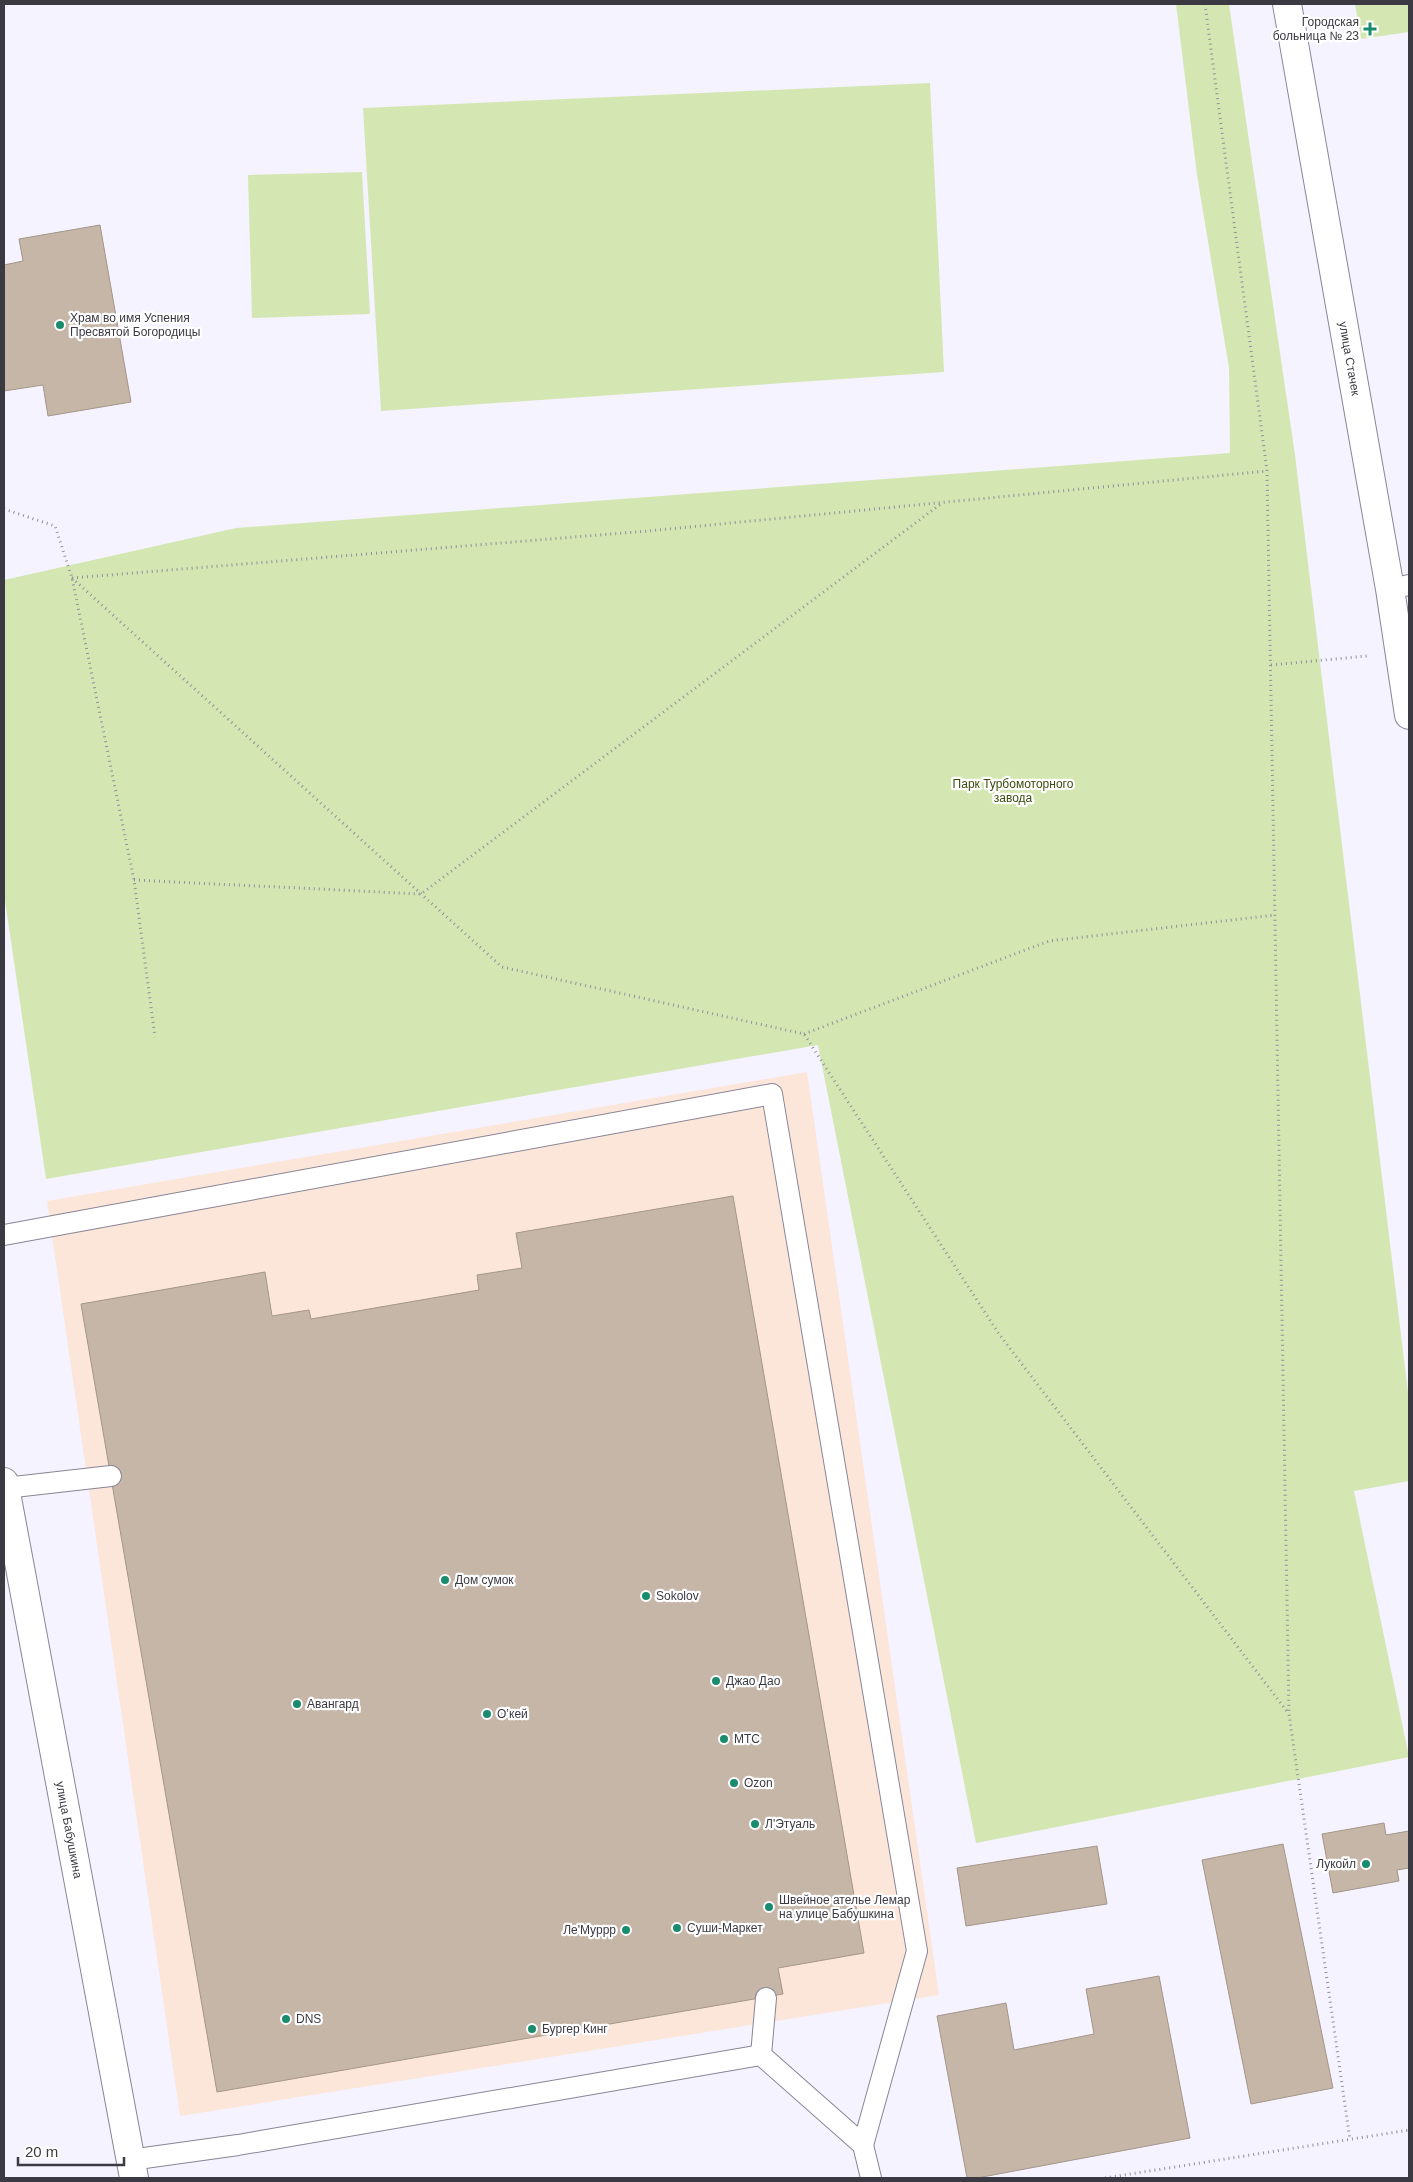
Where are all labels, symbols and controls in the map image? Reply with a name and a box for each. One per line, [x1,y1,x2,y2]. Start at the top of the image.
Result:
place label: Городская больница № 23 [1273,15,1359,43]
marker: Городская больница № 23 [1363,22,1377,36]
place label: Храм во имя Успения Пресвятой Богородицы [70,311,200,339]
marker: Храм во имя Успения Пресвятой Богородицы [54,319,66,331]
street label: улица Стачек [1336,320,1363,397]
park label: Парк Турбомоторного завода [953,777,1074,805]
place label: Дом сумок [455,1573,514,1587]
marker: Дом сумок [439,1574,451,1586]
place label: Sokolov [656,1589,699,1603]
marker: Sokolov [640,1590,652,1602]
place label: Джао Дао [726,1674,781,1688]
marker: Джао Дао [710,1675,722,1687]
place label: Авангард [307,1697,359,1711]
marker: Авангард [291,1698,303,1710]
place label: О’кей [497,1707,528,1721]
marker: О’кей [481,1708,493,1720]
place label: МТС [734,1732,760,1746]
marker: МТС [718,1733,730,1745]
place label: Ozon [744,1776,773,1790]
marker: Ozon [728,1777,740,1789]
street label: улица Бабушкина [53,1780,85,1880]
place label: Л'Этуаль [765,1817,815,1831]
marker: Л'Этуаль [749,1818,761,1830]
place label: Лукойл [1316,1857,1356,1871]
marker: Лукойл [1360,1858,1372,1870]
place label: Швейное ателье Лемар на улице Бабушкина [779,1893,911,1921]
marker: Швейное ателье Лемар на улице Бабушкина [763,1901,775,1913]
place label: Суши-Маркет [687,1921,763,1935]
marker: Суши-Маркет [671,1922,683,1934]
place label: Ле'Муррр [563,1923,616,1937]
marker: Ле'Муррр [620,1924,632,1936]
place label: DNS [296,2012,321,2026]
marker: DNS [280,2013,292,2025]
place label: Бургер Кинг [542,2022,608,2036]
marker: Бургер Кинг [526,2023,538,2035]
scale bar [18,2134,124,2166]
text: 20 m [25,2143,58,2160]

